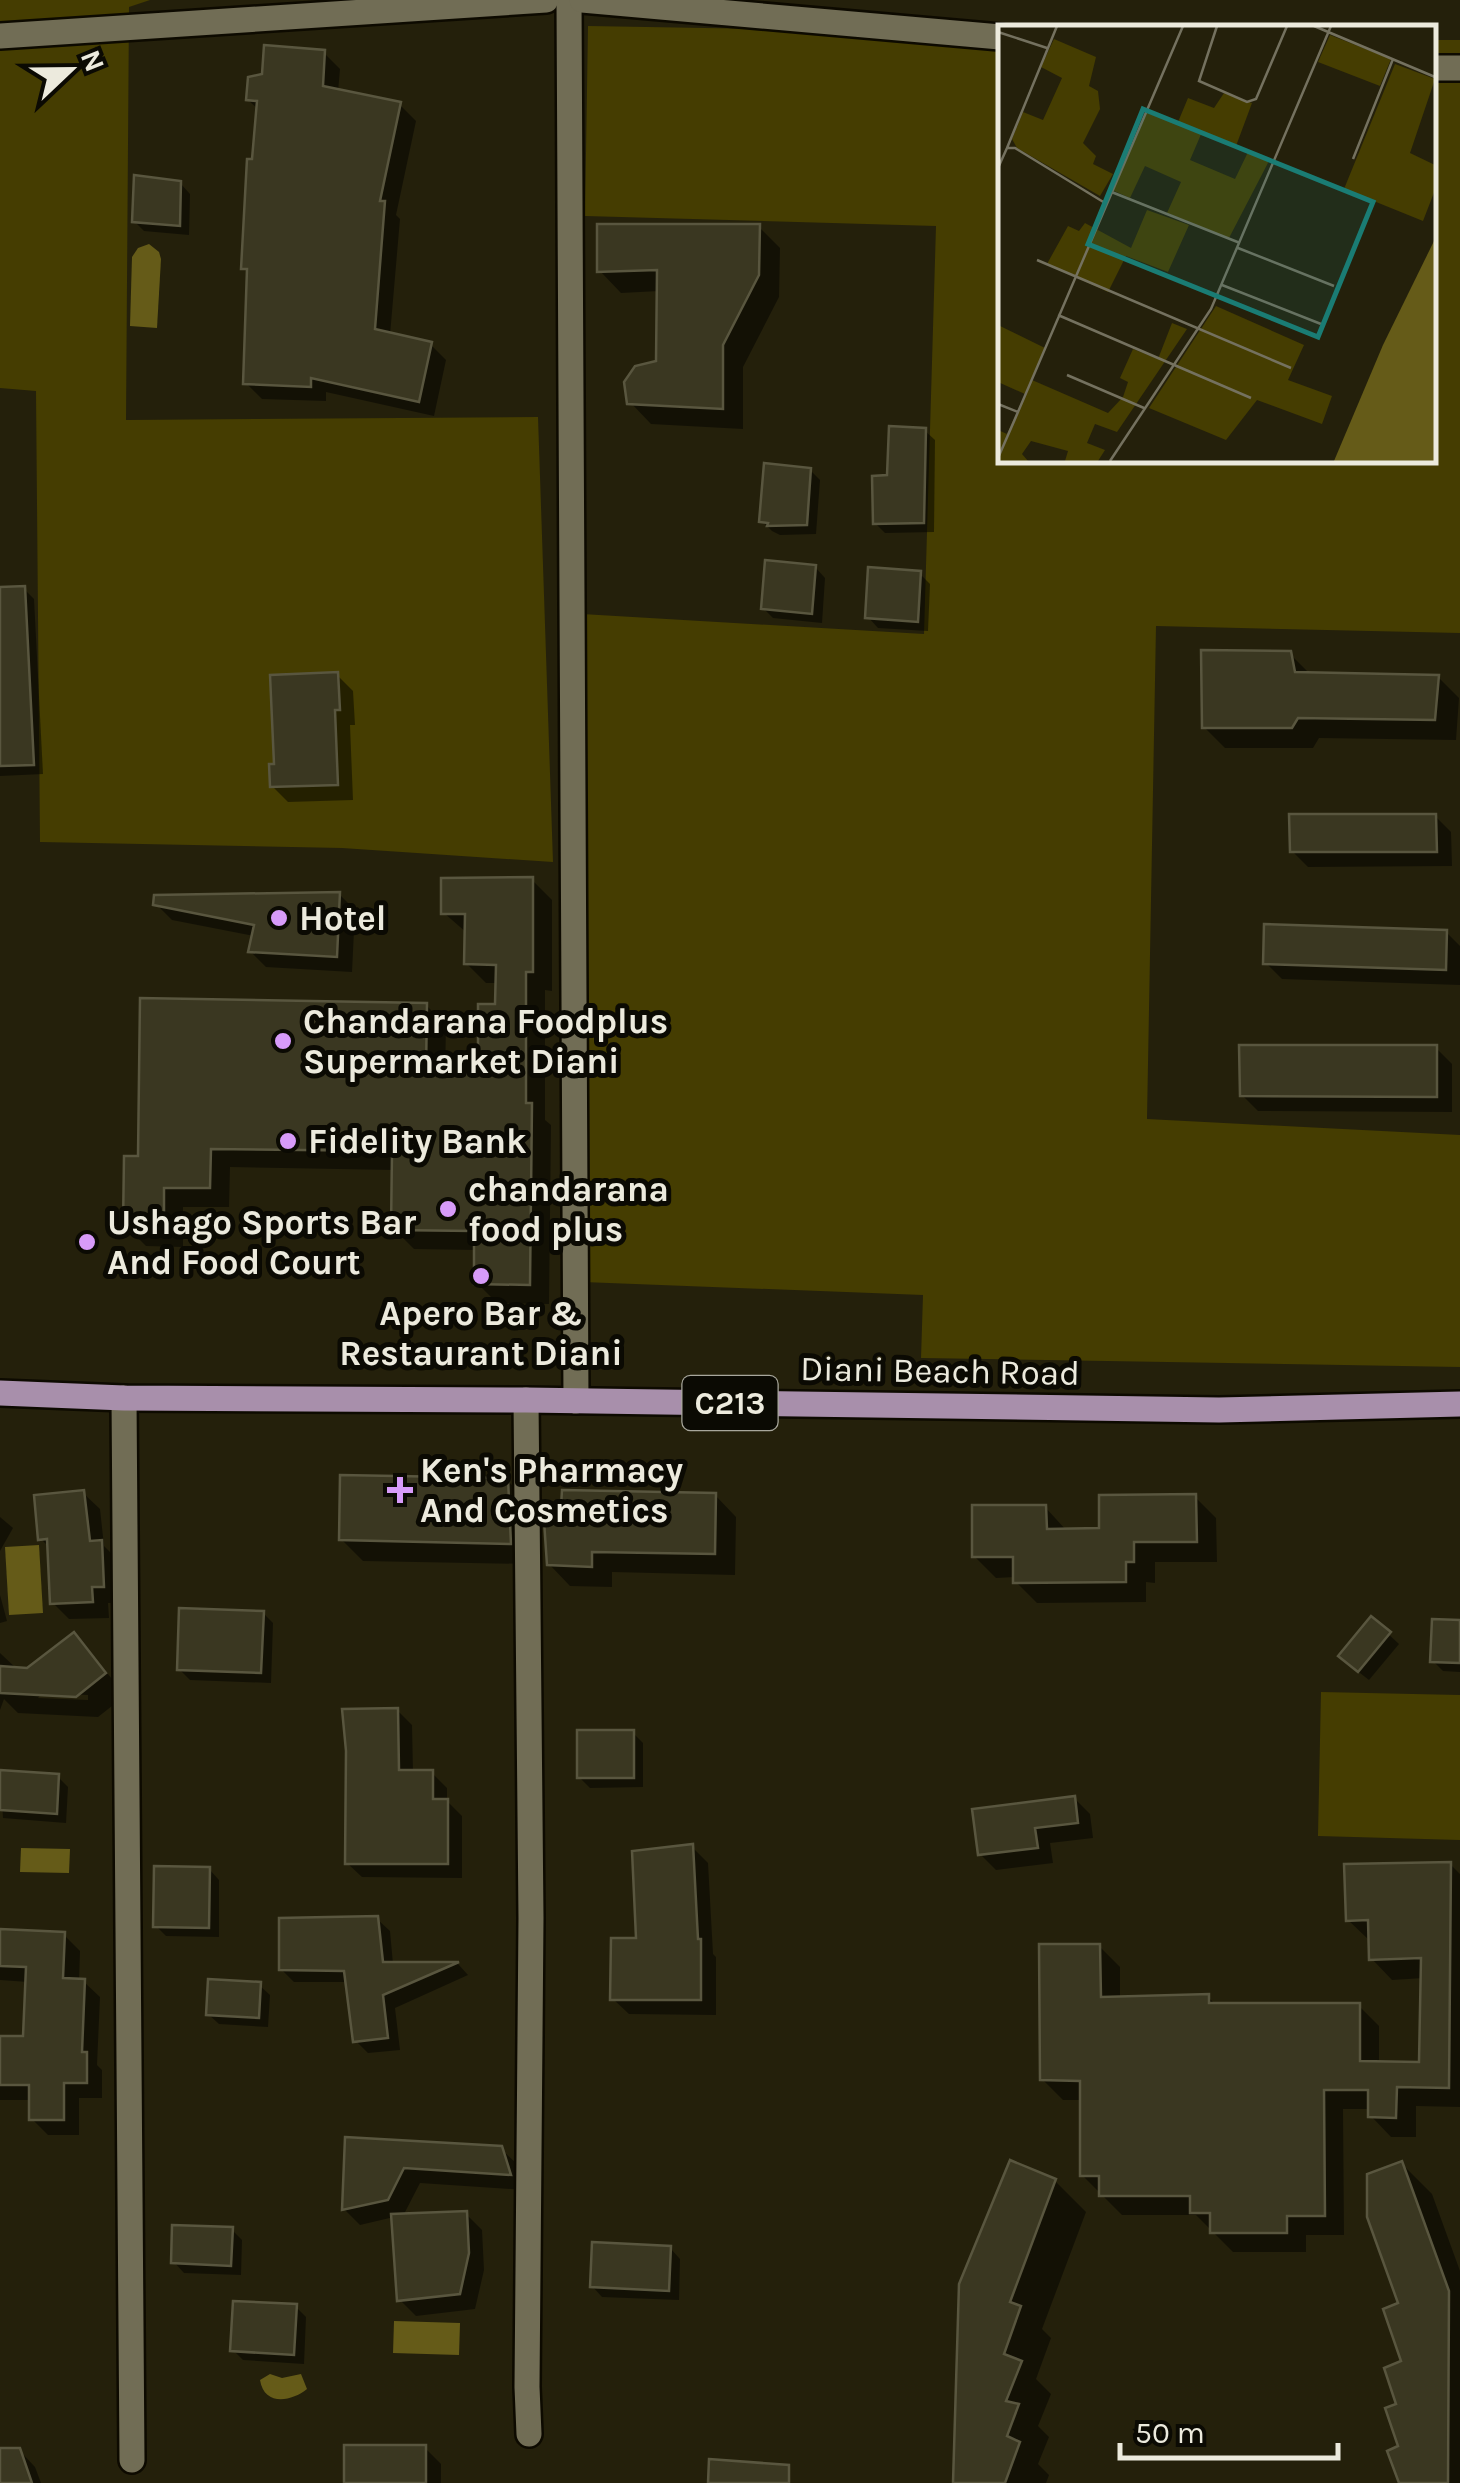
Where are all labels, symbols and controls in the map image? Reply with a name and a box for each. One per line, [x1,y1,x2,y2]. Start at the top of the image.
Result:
north arrow [20,20,120,120]
inset map [998,25,1435,462]
text: N [74,45,112,76]
place label: Hotel [299,898,387,939]
marker: Hotel [268,907,290,929]
place label: Chandarana Foodplus Supermarket Diani [303,1001,668,1082]
marker: Chandarana Foodplus Supermarket Diani [272,1030,294,1052]
place label: Fidelity Bank [308,1121,527,1163]
marker: Fidelity Bank [277,1130,299,1152]
place label: chandarana food plus [468,1169,669,1250]
marker: chandarana food plus [437,1198,459,1220]
place label: Ushago Sports Bar And Food Court [107,1202,416,1283]
marker: Ushago Sports Bar And Food Court [76,1231,98,1253]
marker: Apero Bar & Restaurant Diani [470,1265,492,1287]
place label: Apero Bar & Restaurant Diani [339,1293,623,1374]
street label: Diani Beach Road [800,1348,1080,1394]
road number: C213 [682,1376,778,1430]
place label: Ken's Pharmacy And Cosmetics [420,1450,683,1531]
marker: Ken's Pharmacy And Cosmetics [389,1479,411,1501]
scale bar [1120,2398,1338,2460]
text: 50 m [1135,2415,1205,2451]

